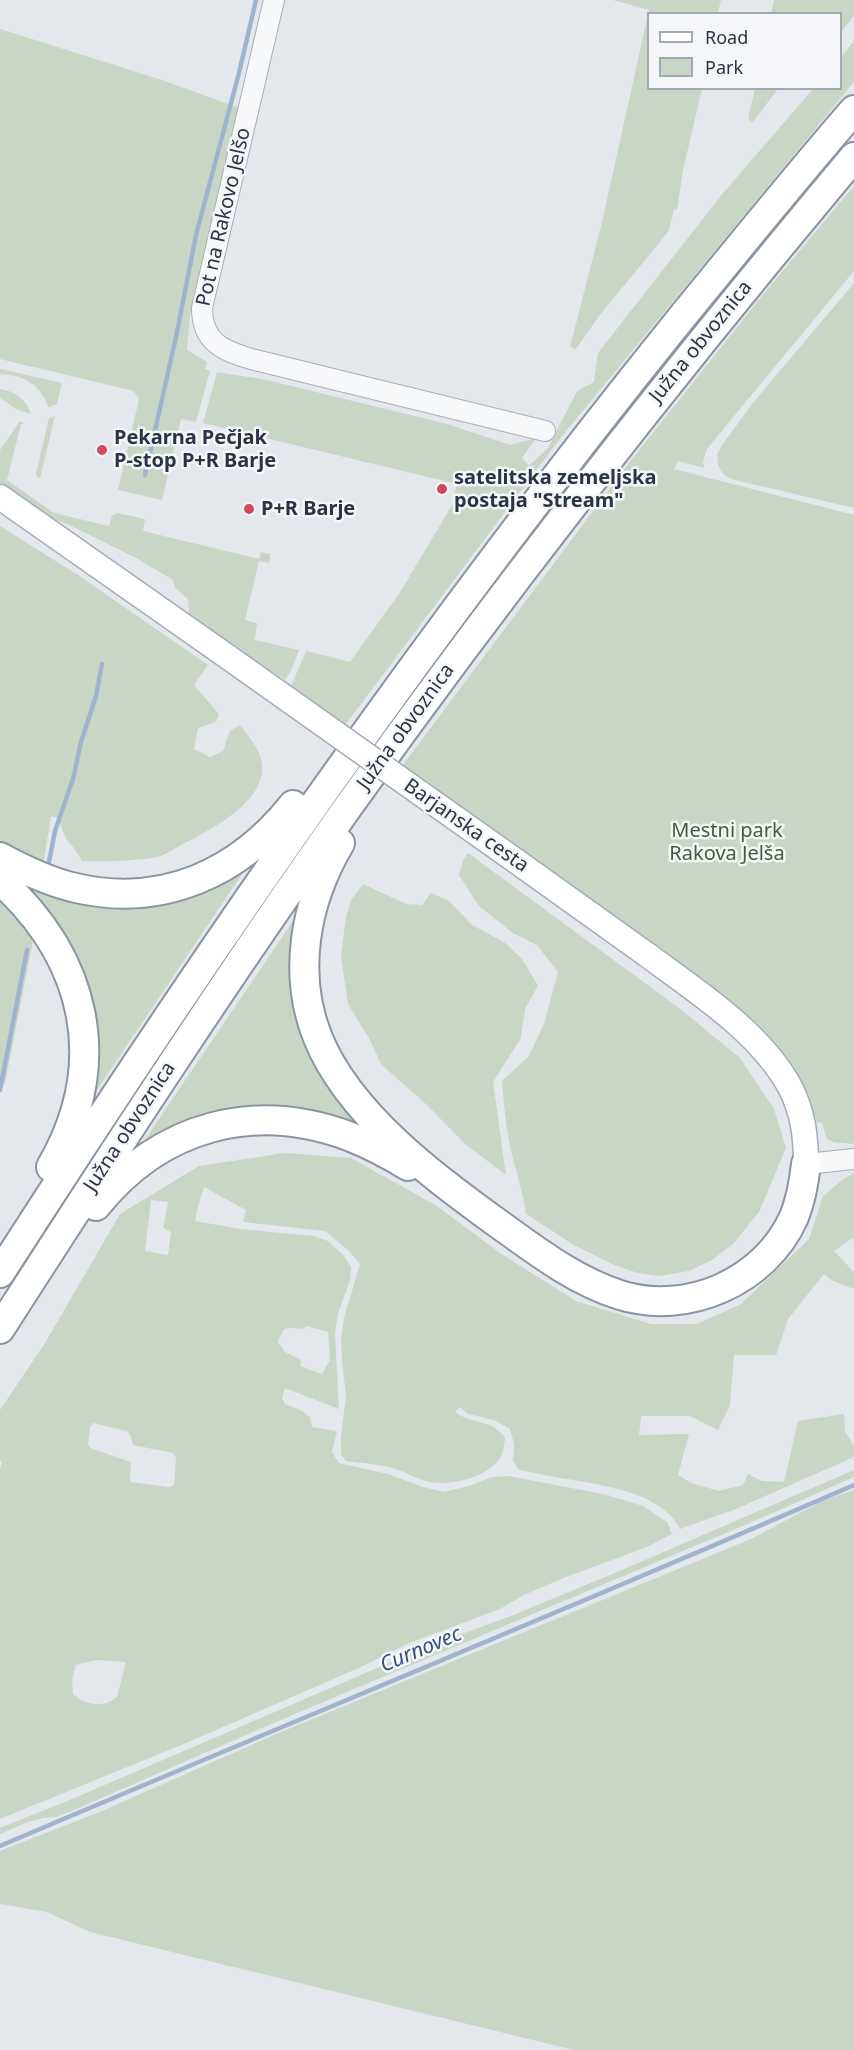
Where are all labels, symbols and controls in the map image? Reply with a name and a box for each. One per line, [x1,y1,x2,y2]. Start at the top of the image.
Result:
legend [647,12,842,90]
text: Road [705,25,748,49]
text: Park [705,55,743,79]
street label: Pot na Rakovo Jelšo [192,125,256,309]
street label: Južna obvoznica [645,276,757,408]
place label: Pekarna Pečjak P-stop P+R Barje [114,426,276,473]
marker: Pekarna Pečjak P-stop P+R Barje [95,443,109,457]
place label: satelitska zemeljska postaja "Stream" [454,466,656,513]
marker: satelitska zemeljska postaja "Stream" [435,482,449,496]
place label: P+R Barje [261,497,355,521]
marker: P+R Barje [242,502,256,516]
street label: Južna obvoznica [352,659,460,795]
street label: Barjanska cesta [399,774,533,878]
park label: Mestni park Rakova Jelša [669,819,785,866]
street label: Južna obvoznica [79,1058,181,1196]
water label: Curnovec [376,1622,466,1678]

